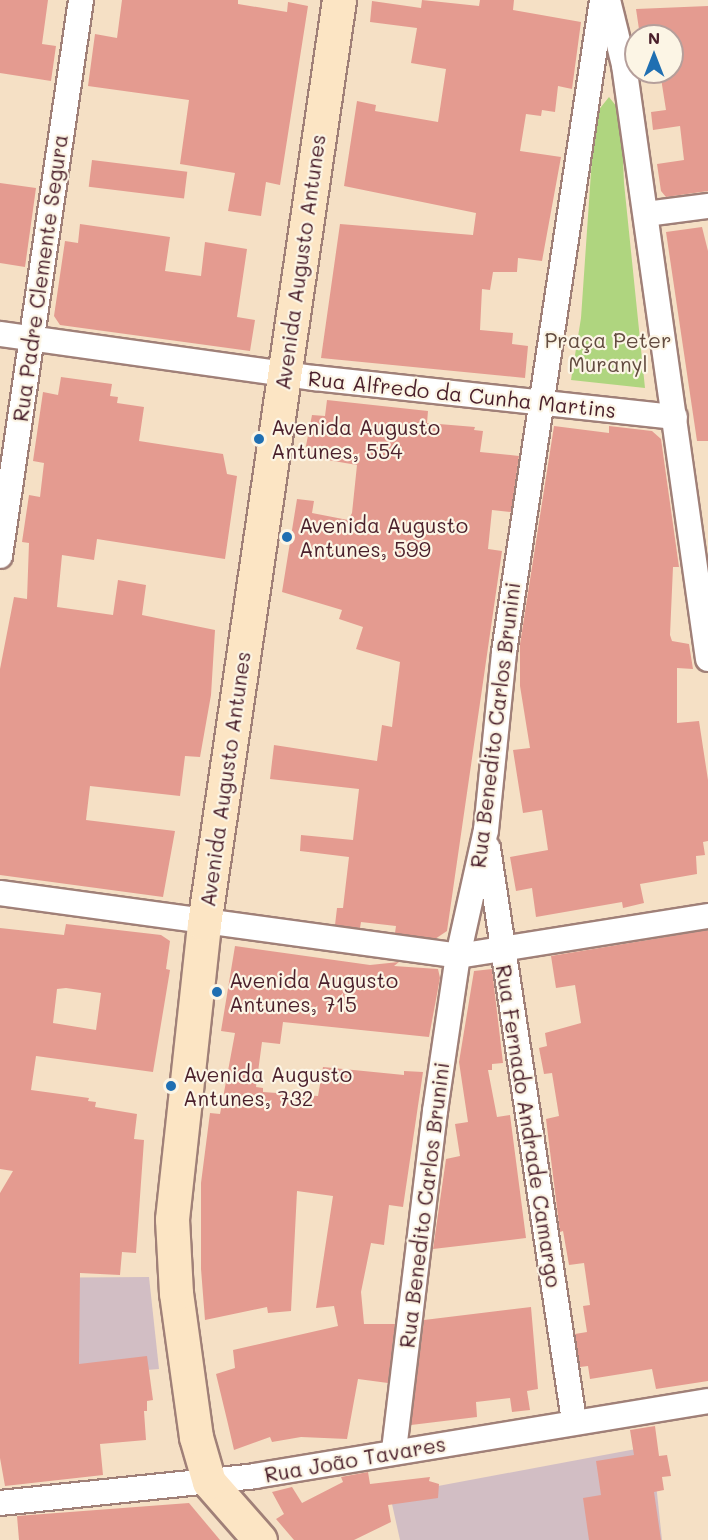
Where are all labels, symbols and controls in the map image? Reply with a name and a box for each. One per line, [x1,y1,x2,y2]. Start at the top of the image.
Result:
north arrow [624,24,684,84]
text: N [648,27,660,48]
street label: Rua Padre Clemente Segura [7,133,73,423]
street label: Avenida Augusto Antunes [270,133,330,391]
park label: Praça Peter Muranyl [544,327,672,377]
street label: Rua Alfredo da Cunha Martins [307,365,617,423]
place label: Avenida Augusto Antunes, 554 [271,414,440,464]
marker: Avenida Augusto Antunes, 554 [252,432,266,446]
place label: Avenida Augusto Antunes, 599 [299,512,468,562]
marker: Avenida Augusto Antunes, 599 [280,530,294,544]
street label: Rua Benedito Carlos Brunini [465,581,525,869]
street label: Avenida Augusto Antunes [195,650,255,908]
street label: Rua Fernado Andrade Camargo [491,963,567,1289]
place label: Avenida Augusto Antunes, 715 [229,967,398,1017]
marker: Avenida Augusto Antunes, 715 [210,985,224,999]
place label: Avenida Augusto Antunes, 732 [183,1061,352,1111]
street label: Rua Benedito Carlos Brunini [394,1061,454,1349]
marker: Avenida Augusto Antunes, 732 [164,1079,178,1093]
street label: Rua João Tavares [262,1431,448,1487]

